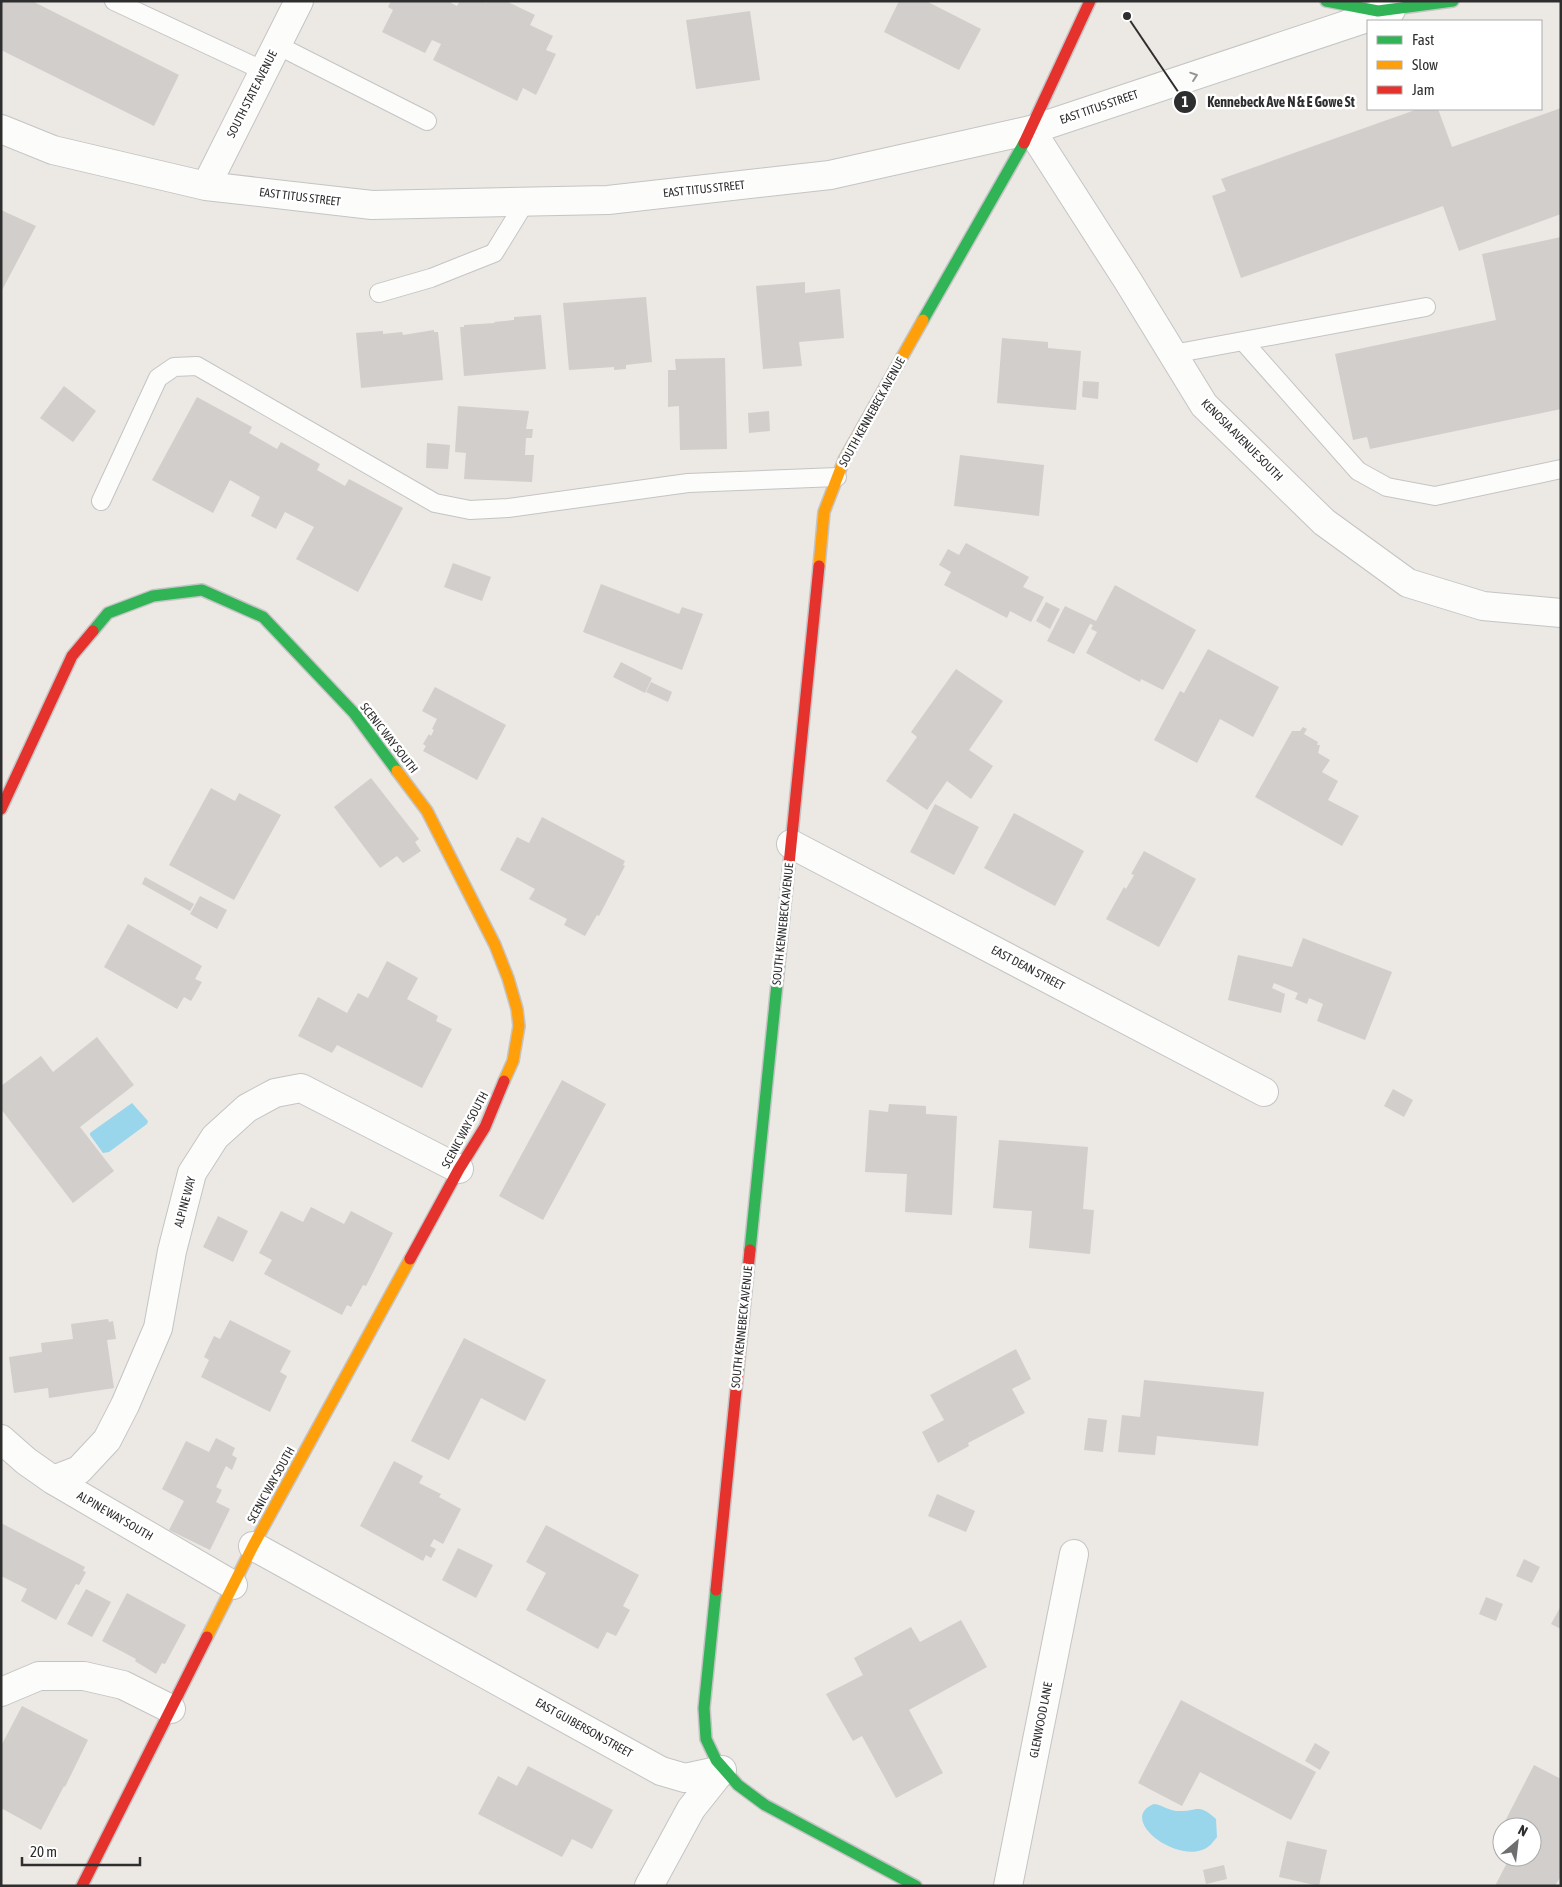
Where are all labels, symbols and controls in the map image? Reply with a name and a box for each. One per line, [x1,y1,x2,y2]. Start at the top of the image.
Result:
legend [1367,20,1542,110]
text: Fast [1412,31,1434,48]
street label: SOUTH STATE AVENUE [224,48,280,140]
text: Slow [1412,56,1438,73]
one-way arrow [1189,71,1197,81]
text: Jam [1412,81,1435,98]
street label: EAST TITUS STREET [1058,87,1141,127]
callout: Kennebeck Ave N & E Gowe St [1172,88,1364,117]
text: 1 [1181,93,1189,110]
text: Kennebeck Ave N & E Gowe St [1207,94,1355,110]
street label: EAST TITUS STREET [662,178,746,200]
street label: EAST TITUS STREET [258,185,342,209]
street label: SOUTH KENNEBECK AVENUE [836,355,908,469]
street label: KENOSIA AVENUE SOUTH [1198,396,1286,484]
street label: SCENIC WAY SOUTH [357,700,421,776]
street label: SOUTH KENNEBECK AVENUE [770,862,796,986]
street label: EAST DEAN STREET [989,943,1068,994]
street label: SCENIC WAY SOUTH [439,1089,491,1171]
street label: ALPINE WAY [171,1174,199,1229]
street label: SOUTH KENNEBECK AVENUE [729,1265,755,1389]
street label: SCENIC WAY SOUTH [244,1445,298,1525]
street label: ALPINE WAY SOUTH [75,1489,155,1543]
street label: GLENWOOD LANE [1027,1681,1055,1759]
street label: EAST GUIBERSON STREET [533,1695,636,1761]
north arrow [1492,1817,1542,1867]
text: N [1516,1822,1531,1840]
scale bar [22,1834,140,1866]
text: 20 m [30,1843,57,1860]

